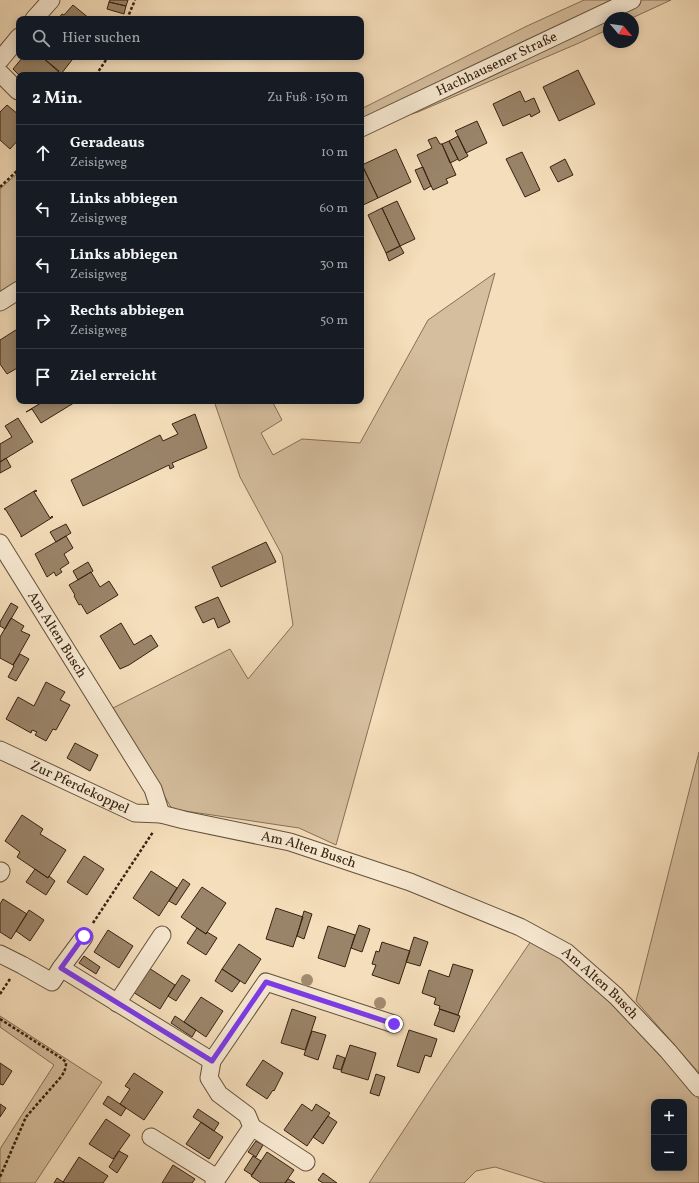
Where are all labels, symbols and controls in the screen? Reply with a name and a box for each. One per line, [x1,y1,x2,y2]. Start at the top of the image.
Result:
north arrow [603,12,639,48]
search box [16,16,364,60]
icon: search [30,27,52,49]
street label: Hachhausener Straße [433,27,561,101]
text: Hier suchen [62,28,140,49]
text: 2 Min. [32,87,83,110]
text: Zu Fuß · 150 m [267,89,348,107]
text: Geradeaus [70,133,145,154]
icon: ahead [32,142,54,164]
text: 10 m [321,144,348,162]
text: Zeisigweg [70,154,127,172]
text: Links abbiegen [70,189,178,210]
icon: left [32,198,54,220]
text: 60 m [320,200,348,218]
text: Zeisigweg [70,210,127,228]
text: Links abbiegen [70,245,178,266]
icon: left [32,254,54,276]
text: 30 m [320,256,348,274]
text: Zeisigweg [70,266,127,284]
text: Rechts abbiegen [70,301,185,322]
icon: right [32,310,54,332]
text: 50 m [320,312,348,330]
text: Zeisigweg [70,322,127,340]
icon: arrive [32,366,54,388]
text: Ziel erreicht [70,366,157,387]
street label: Am Alten Busch [23,588,91,682]
street label: Zur Pferdekoppel [27,756,132,818]
street label: Am Alten Busch [259,827,359,873]
route start [75,927,93,945]
street label: Am Alten Busch [557,943,643,1024]
route end [385,1015,403,1033]
map controls [651,1099,687,1171]
button: + [651,1099,687,1135]
button: − [651,1135,687,1171]

